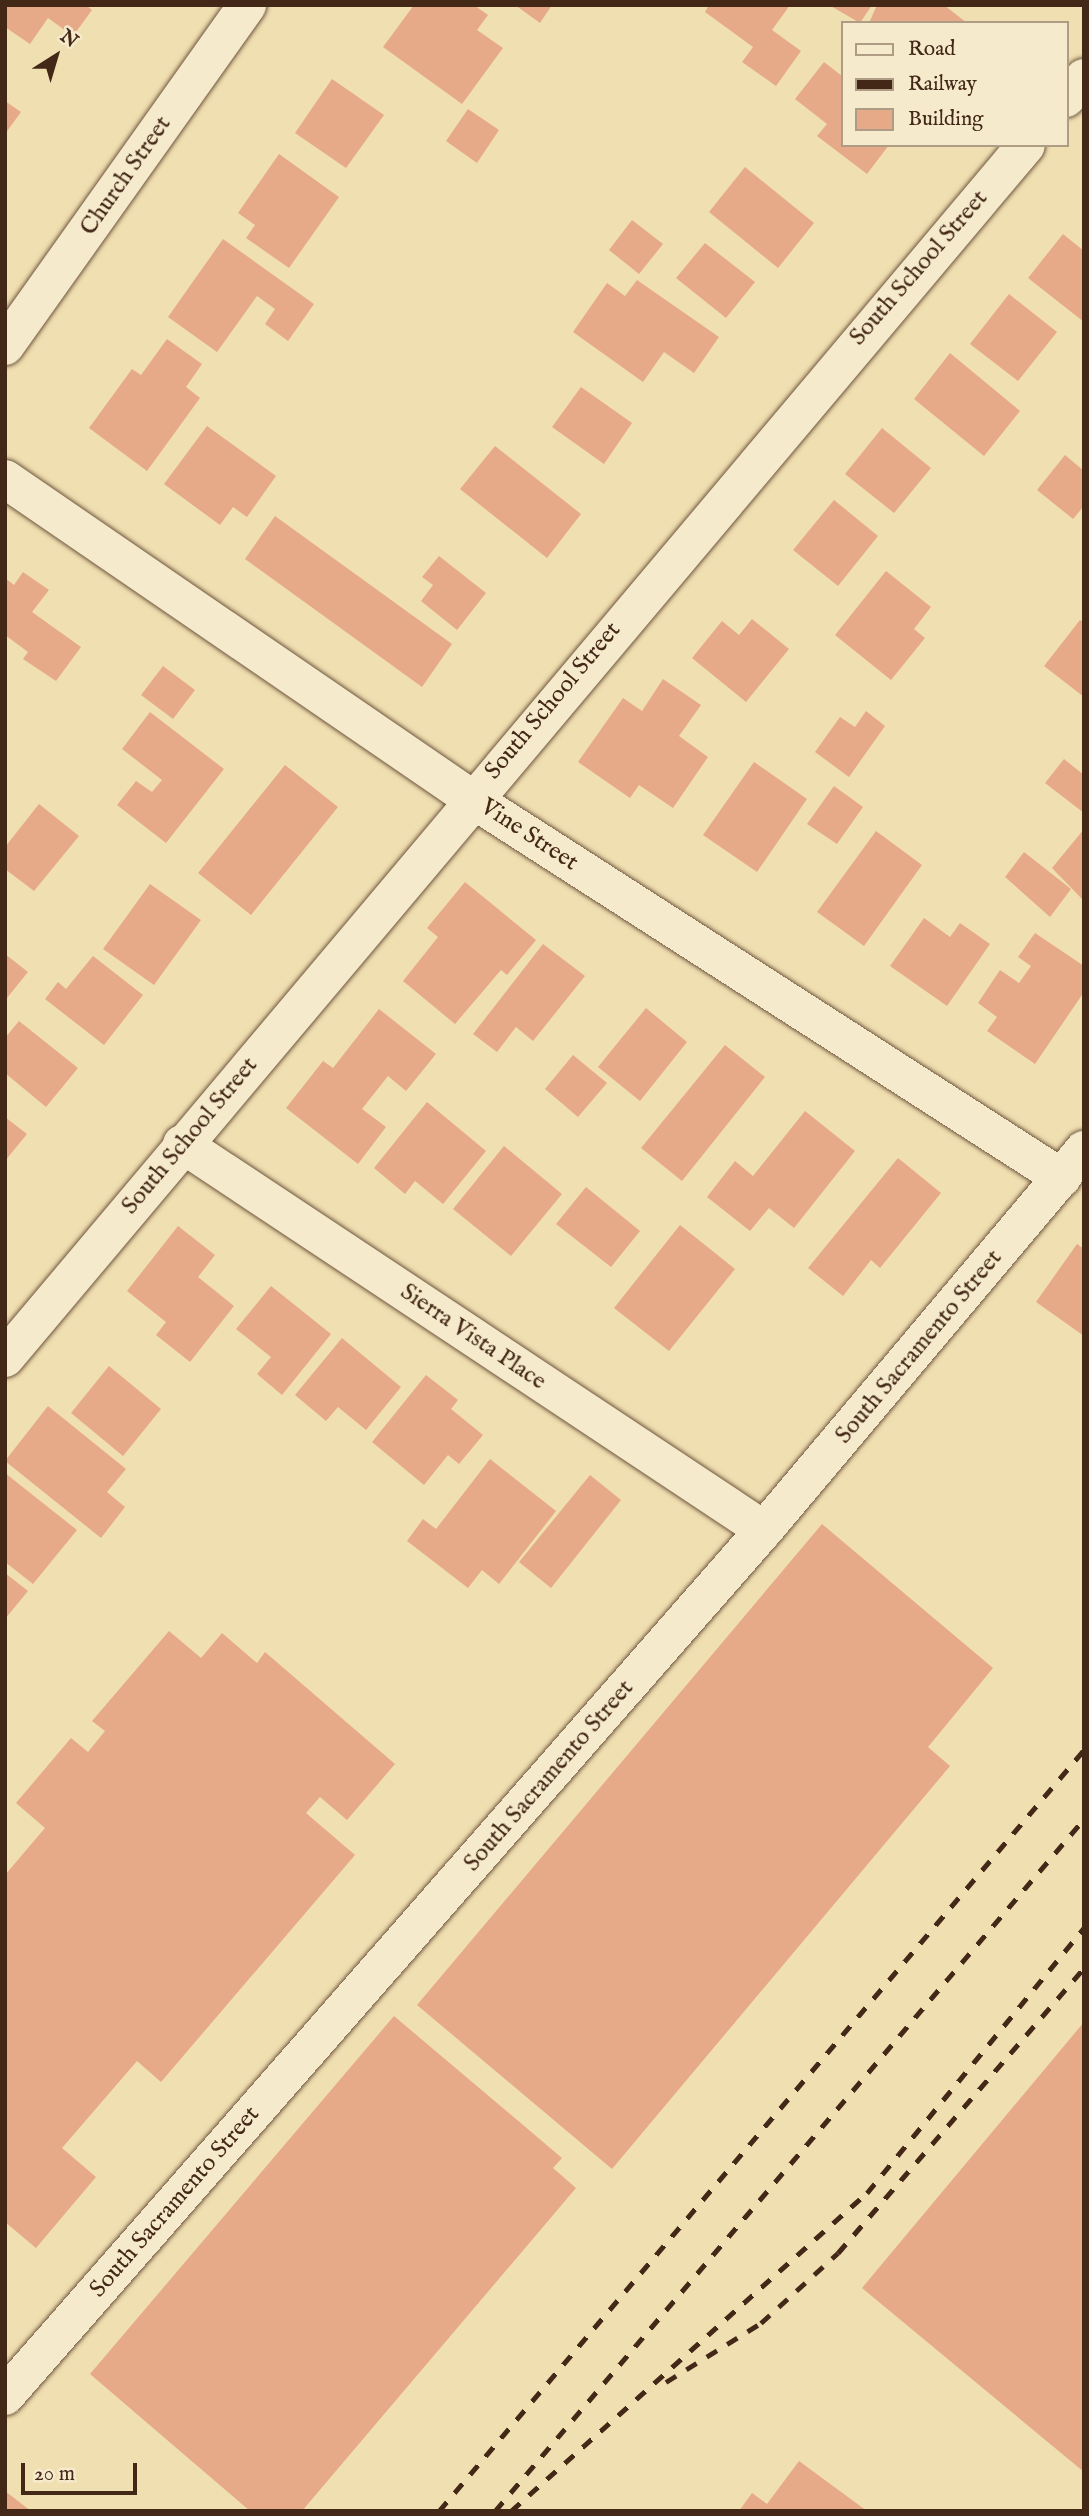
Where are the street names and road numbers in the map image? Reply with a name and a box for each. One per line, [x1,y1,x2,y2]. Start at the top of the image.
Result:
street label: Church Street [74,111,178,241]
street label: South School Street [844,184,994,352]
street label: South School Street [479,617,627,785]
street label: Vine Street [475,793,583,877]
street label: South School Street [116,1052,264,1220]
street label: South Sacramento Street [829,1244,1009,1450]
street label: Sierra Vista Place [395,1278,551,1396]
street label: South Sacramento Street [458,1674,640,1878]
street label: South Sacramento Street [84,2100,266,2304]

